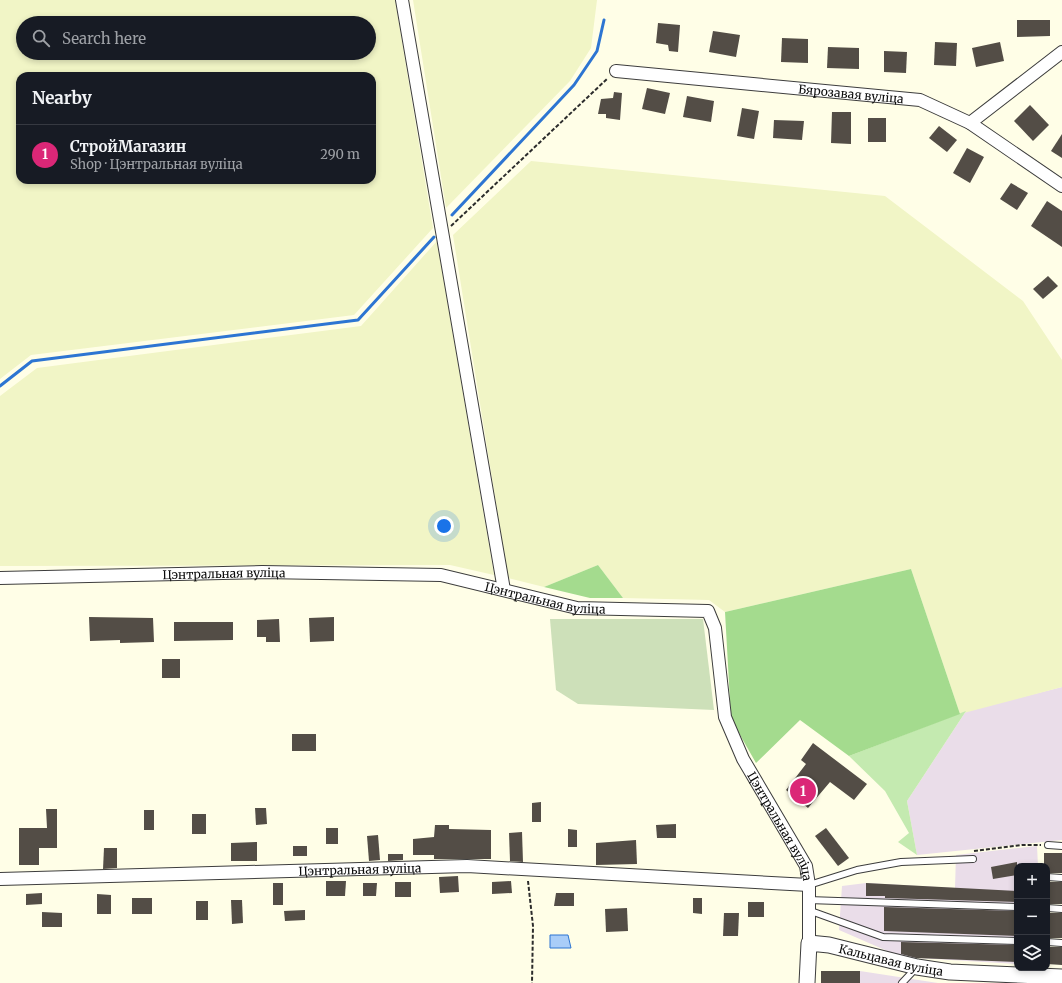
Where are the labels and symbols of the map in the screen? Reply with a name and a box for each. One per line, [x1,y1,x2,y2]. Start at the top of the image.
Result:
street label: Бярозавая вуліца [797,81,905,106]
your location [434,516,454,536]
street label: Цэнтральная вуліца [162,564,286,582]
street label: Цэнтральная вуліца [483,578,606,616]
street label: Цэнтральная вуліца [745,769,816,882]
pin: 1 [790,776,816,806]
street label: Цэнтральная вуліца [298,860,422,878]
street label: Кальцавая вуліца [837,940,945,978]

